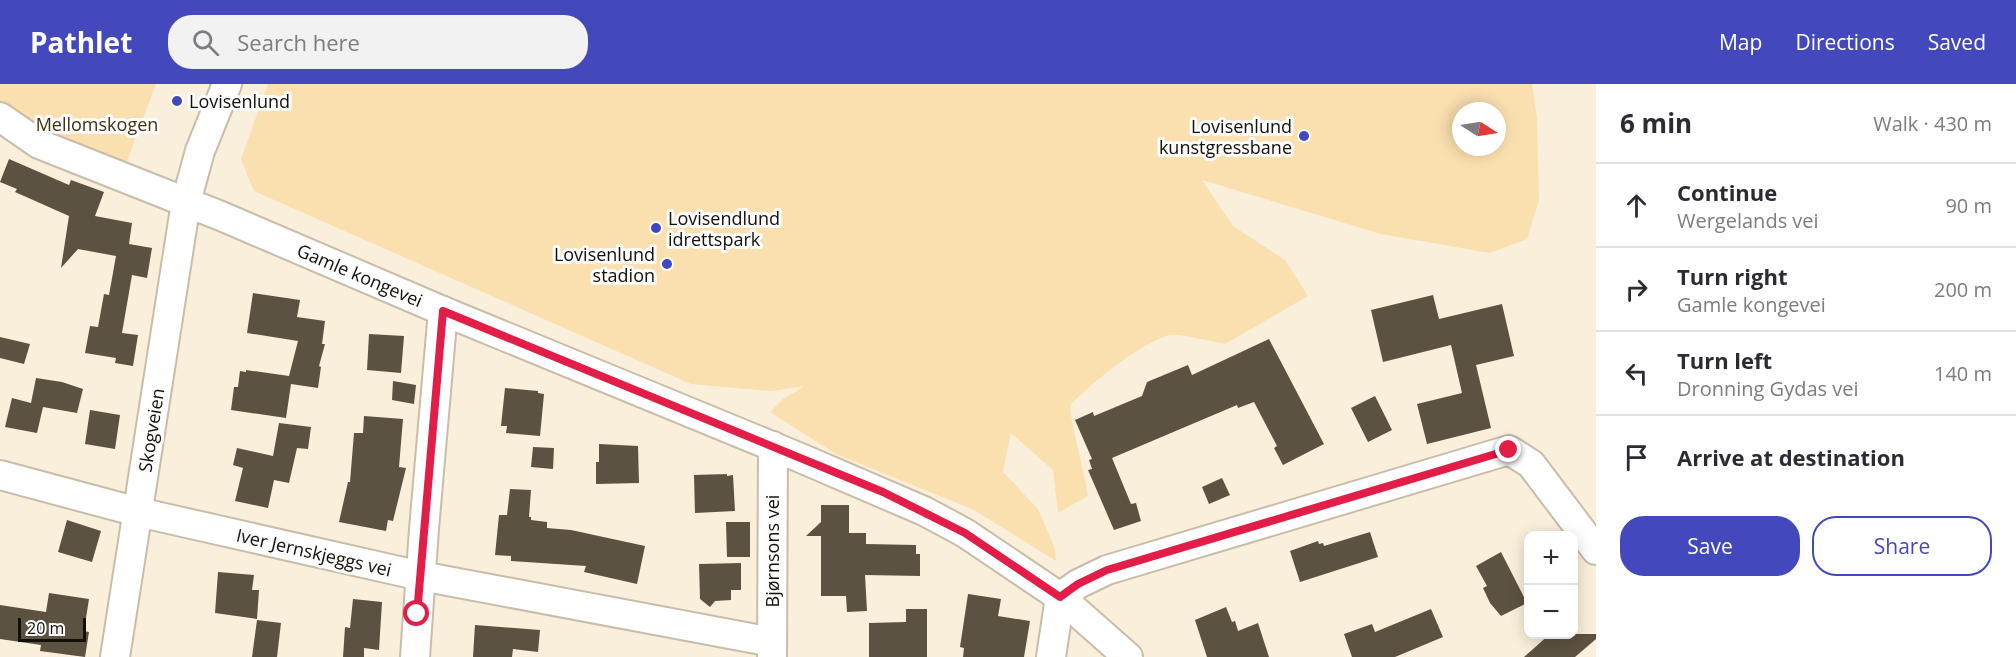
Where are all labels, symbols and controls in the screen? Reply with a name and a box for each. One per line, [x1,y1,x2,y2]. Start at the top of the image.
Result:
search box [168,15,588,69]
text: Pathlet [30,23,132,61]
icon: search [189,26,222,59]
text: Search here [237,27,360,57]
text: Map [1719,28,1762,56]
text: Directions [1795,28,1895,56]
text: Saved [1928,28,1986,56]
place label: Lovisenlund [189,89,290,113]
marker: Lovisenlund [170,94,184,108]
north arrow [1452,102,1506,156]
text: 6 min [1620,105,1692,141]
text: Walk · 430 m [1873,110,1992,137]
park label: Mellomskogen [36,112,158,136]
place label: Lovisenlund kunstgressbane [1159,114,1292,159]
marker: Lovisenlund kunstgressbane [1297,129,1311,143]
text: Continue [1677,177,1777,207]
icon: ahead [1620,189,1653,222]
text: 90 m [1945,192,1992,219]
place label: Lovisendlund idrettspark [668,206,780,251]
text: Wergelands vei [1677,207,1819,234]
marker: Lovisendlund idrettspark [649,221,663,235]
street label: Gamle kongevei [294,238,426,312]
place label: Lovisenlund stadion [554,242,655,287]
marker: Lovisenlund stadion [660,257,674,271]
text: Turn right [1677,261,1788,291]
icon: right [1620,273,1653,306]
text: 200 m [1934,276,1992,303]
text: Gamle kongevei [1677,291,1826,318]
text: Turn left [1677,345,1772,375]
icon: left [1620,357,1653,390]
text: 140 m [1934,360,1992,387]
text: Dronning Gydas vei [1677,375,1859,402]
street label: Skogveien [133,386,169,474]
route end [1495,436,1521,462]
icon: arrive [1620,441,1653,474]
text: Arrive at destination [1677,442,1905,472]
street label: Bjørnsons vei [760,495,784,607]
button: Save [1620,516,1800,576]
button: Share [1812,516,1992,576]
street label: Iver Jernskjeggs vei [234,522,394,582]
map controls [1524,531,1578,639]
button: + [1524,531,1578,585]
button: − [1524,585,1578,639]
route start [403,600,429,626]
scale bar [18,615,86,642]
text: 20 m [27,617,64,639]

